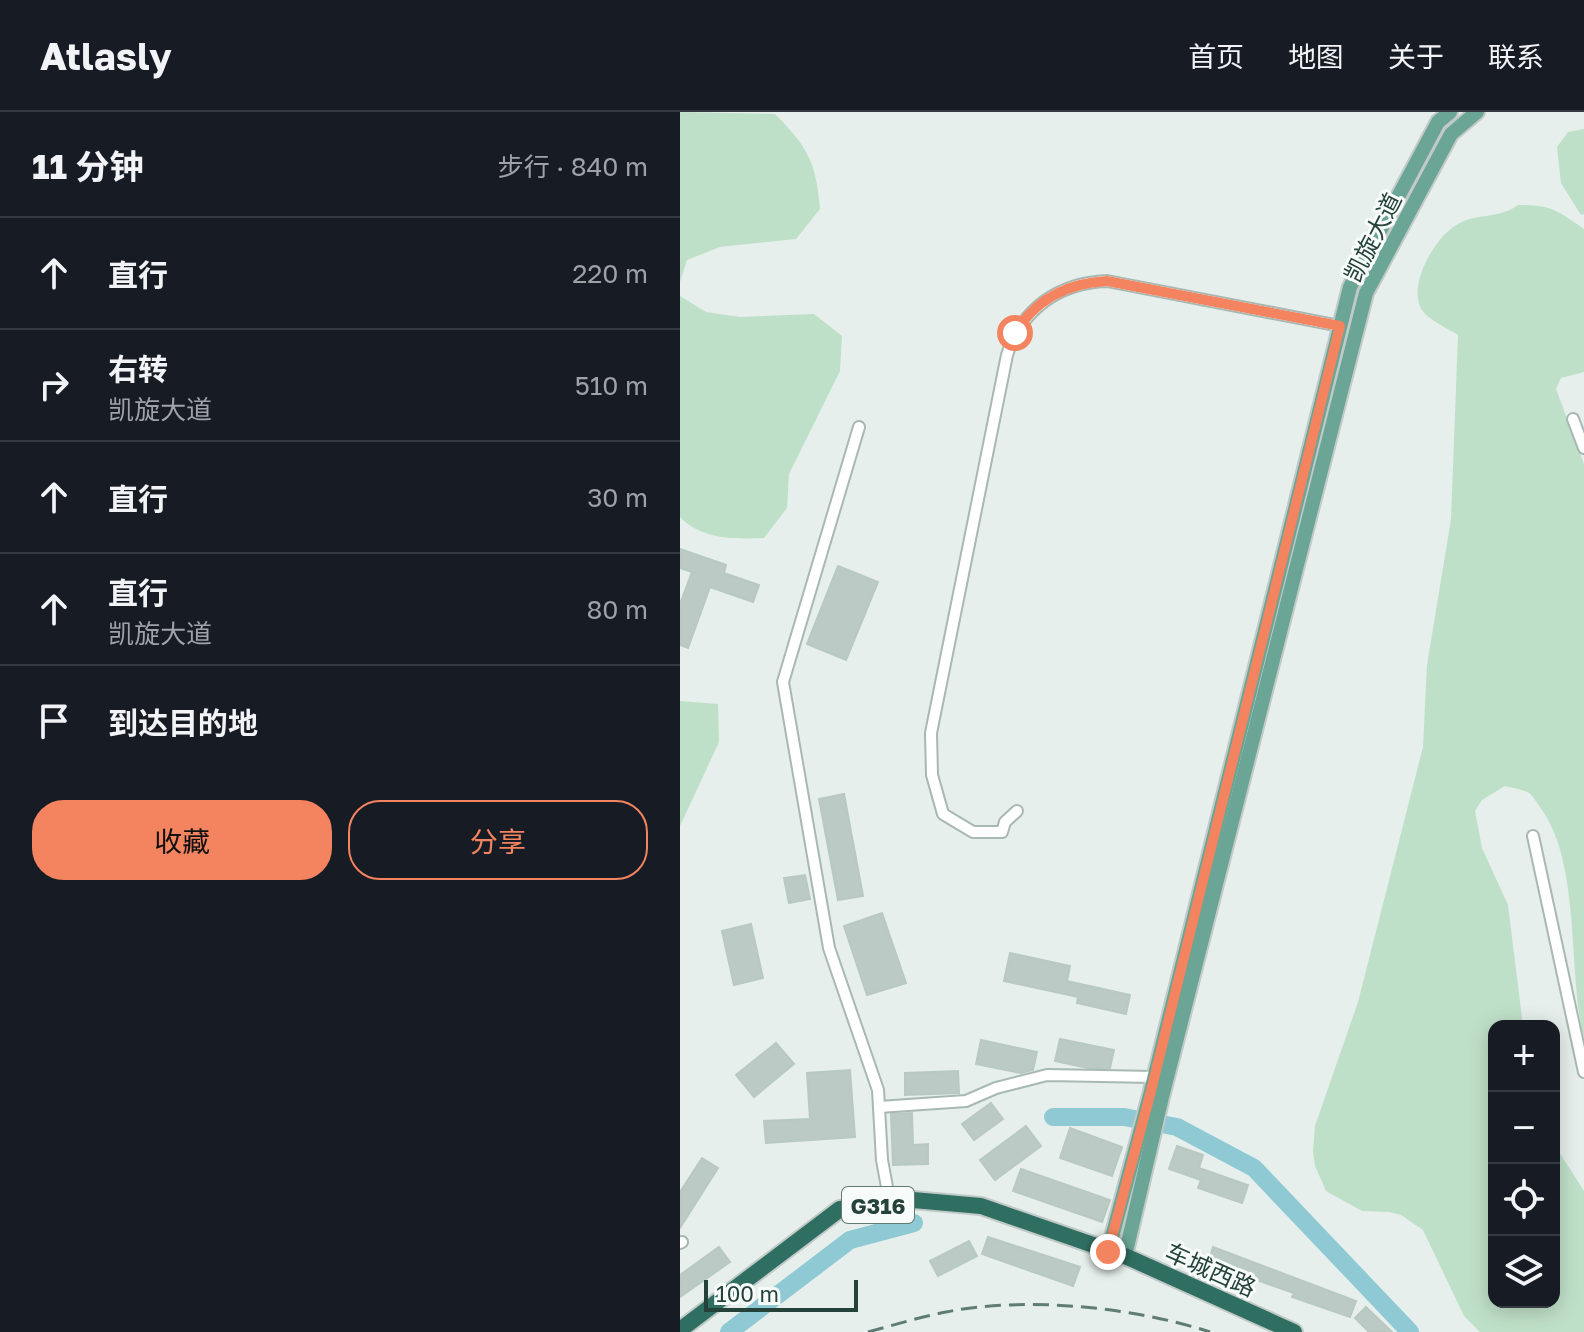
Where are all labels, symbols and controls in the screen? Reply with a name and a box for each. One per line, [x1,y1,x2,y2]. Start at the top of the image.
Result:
text: Atlasly [40,33,172,78]
text: 首页 [1188,40,1244,73]
text: 地图 [1288,40,1344,73]
text: 关于 [1388,40,1444,73]
text: 联系 [1488,40,1544,73]
text: 11 分钟 [32,146,144,186]
text: 步行 · 840 m [498,151,648,182]
street label: 凯旋大道 [1337,188,1407,286]
icon: ahead [32,251,76,295]
text: 直行 [108,257,168,293]
text: 220 m [572,258,648,289]
route start [997,315,1033,351]
text: 右转 [108,351,168,387]
icon: right [32,363,76,407]
text: 510 m [575,370,648,401]
text: 凯旋大道 [108,394,212,425]
icon: ahead [32,475,76,519]
text: 直行 [108,481,168,517]
text: 30 m [587,482,648,513]
text: 直行 [108,575,168,611]
icon: ahead [32,587,76,631]
text: 80 m [587,594,648,625]
text: 凯旋大道 [108,618,212,649]
icon: arrive [32,699,76,743]
text: 到达目的地 [108,705,258,741]
button: 收藏 [32,800,332,880]
button: 分享 [348,800,648,880]
map controls [1488,1020,1560,1308]
button: + [1488,1020,1560,1092]
button: − [1488,1092,1560,1164]
button: locate [1488,1164,1560,1236]
road number: G316 [842,1187,914,1223]
route end [1090,1234,1126,1270]
street label: 车城西路 [1161,1236,1261,1302]
button: layers [1488,1236,1560,1308]
scale bar [704,1276,858,1312]
text: 100 m [716,1280,779,1307]

